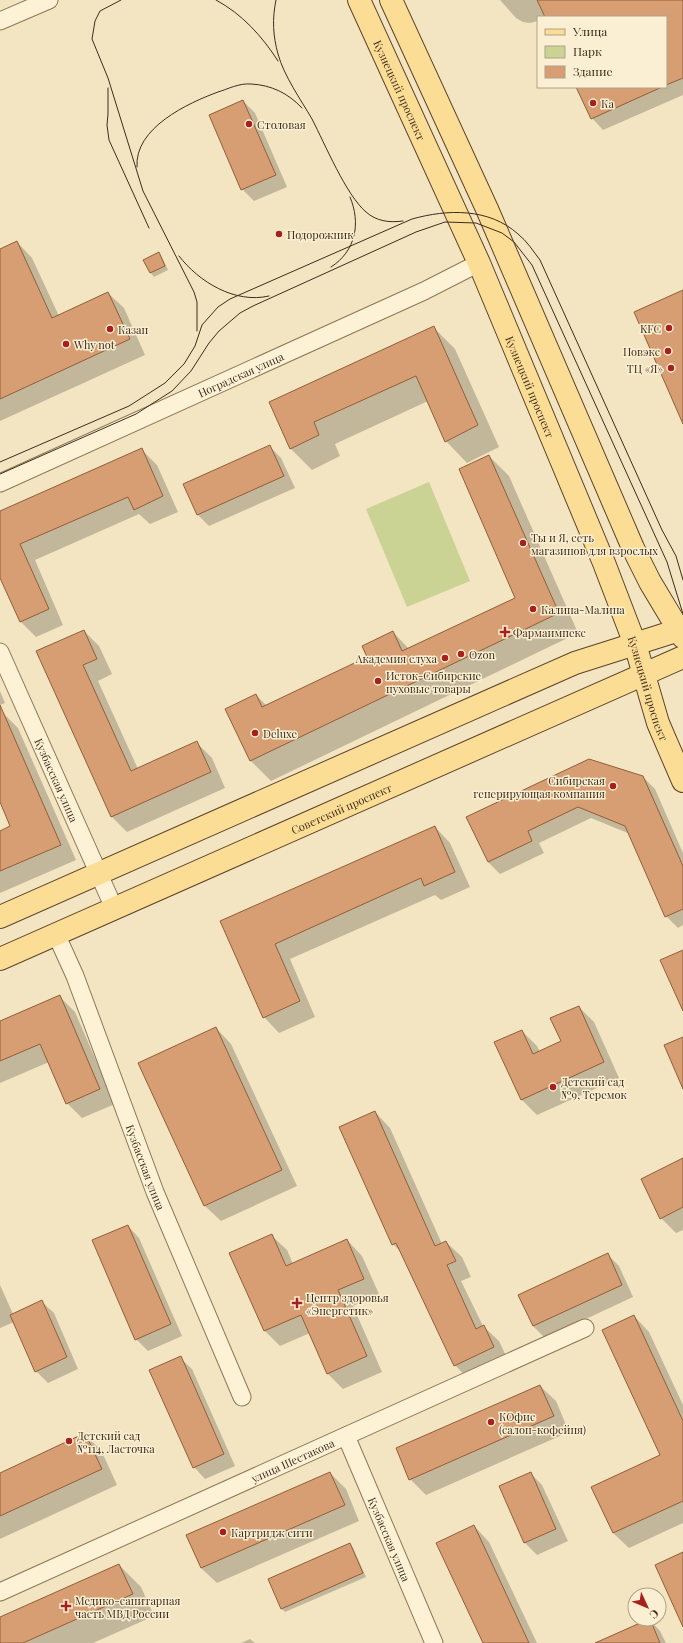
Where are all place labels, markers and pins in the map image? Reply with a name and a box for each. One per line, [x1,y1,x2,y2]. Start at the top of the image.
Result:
place label: Ка [601,96,614,111]
marker: Ка [588,98,598,108]
place label: Столовая [257,117,306,132]
marker: Столовая [244,119,254,129]
place label: Подорожник [287,227,354,242]
marker: Подорожник [274,229,284,239]
place label: KFC [640,321,661,336]
place label: Казан [118,322,149,337]
marker: KFC [664,323,674,333]
marker: Казан [105,324,115,334]
place label: Why not [73,337,115,352]
marker: Why not [61,339,71,349]
place label: Новэкс [623,344,660,359]
marker: Новэкс [663,346,673,356]
place label: ТЦ «Я» [627,361,663,376]
marker: ТЦ «Я» [666,363,676,373]
place label: Ты и Я, сеть магазинов для взрослых [531,530,658,558]
marker: Ты и Я, сеть магазинов для взрослых [518,538,528,548]
place label: Калина-Малина [541,602,625,617]
marker: Калина-Малина [528,604,538,614]
place label: Фармаимпекс [513,625,586,640]
marker: Фармаимпекс [500,627,510,637]
place label: Ozon [469,647,495,662]
marker: Ozon [456,649,466,659]
place label: Академия слуха [355,651,438,666]
marker: Академия слуха [440,653,450,663]
place label: Исток-Сибирские пуховые товары [386,668,482,696]
marker: Исток-Сибирские пуховые товары [373,676,383,686]
place label: Deluxe [263,726,298,741]
marker: Deluxe [250,728,260,738]
place label: Сибирская генерирующая компания [473,773,605,801]
marker: Сибирская генерирующая компания [608,781,618,791]
place label: Детский сад №9, Теремок [561,1074,628,1102]
marker: Детский сад №9, Теремок [548,1082,558,1092]
place label: Центр здоровья «Энергетик» [306,1290,389,1318]
marker: Центр здоровья «Энергетик» [291,1297,303,1309]
place label: КОфис (салон-кофейня) [499,1409,586,1437]
marker: КОфис (салон-кофейня) [486,1417,496,1427]
place label: Детский сад №114, Ласточка [77,1428,155,1456]
marker: Детский сад №114, Ласточка [64,1436,74,1446]
place label: Картридж сити [231,1525,313,1540]
marker: Картридж сити [218,1527,228,1537]
place label: Медико-санитарная часть МВД России [75,1593,180,1621]
marker: Медико-санитарная часть МВД России [60,1600,72,1612]

